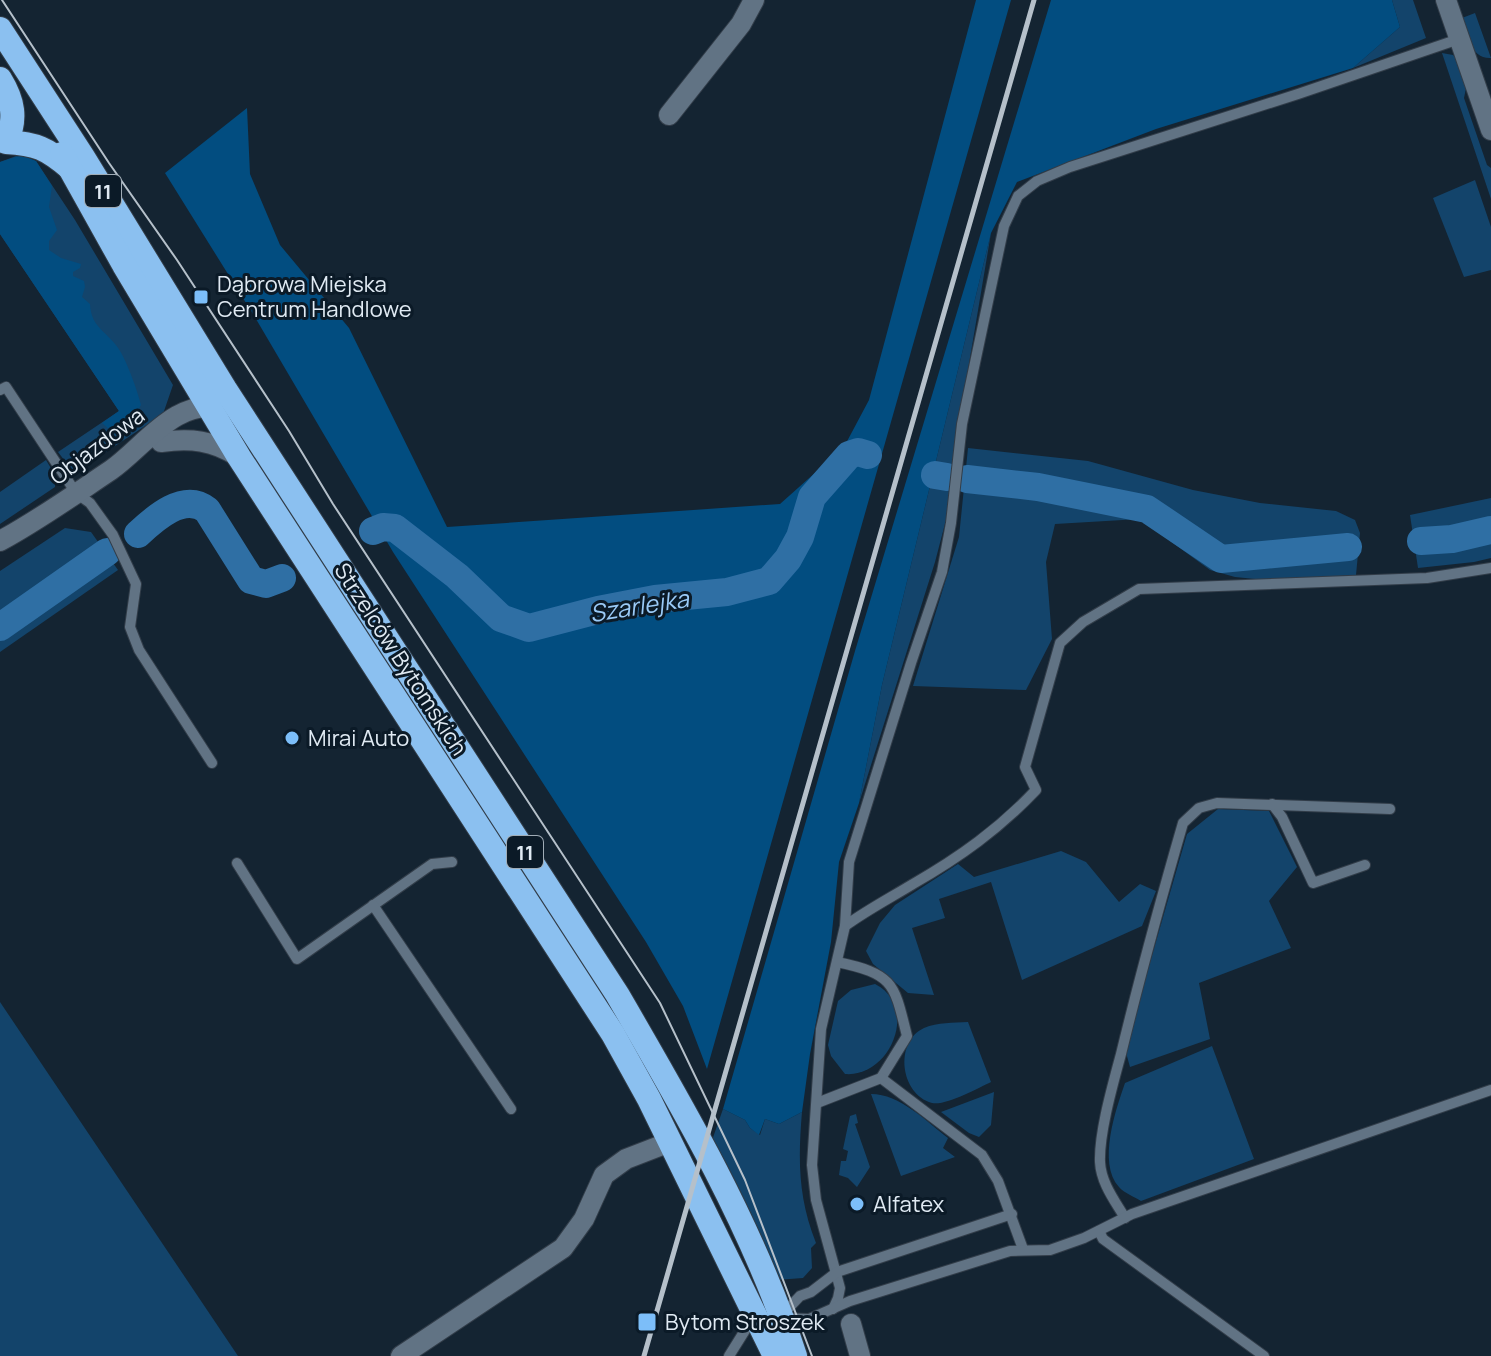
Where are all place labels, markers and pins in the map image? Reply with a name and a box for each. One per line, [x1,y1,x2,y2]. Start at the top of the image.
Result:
place label: Dąbrowa Miejska Centrum Handlowe [217,269,412,324]
marker: Dąbrowa Miejska Centrum Handlowe [192,288,210,306]
place label: Mirai Auto [308,723,409,753]
marker: Mirai Auto [283,729,301,747]
place label: Alfatex [873,1189,945,1219]
marker: Alfatex [848,1195,866,1213]
place label: Bytom Stroszek [665,1307,826,1337]
marker: Bytom Stroszek [636,1311,658,1333]

